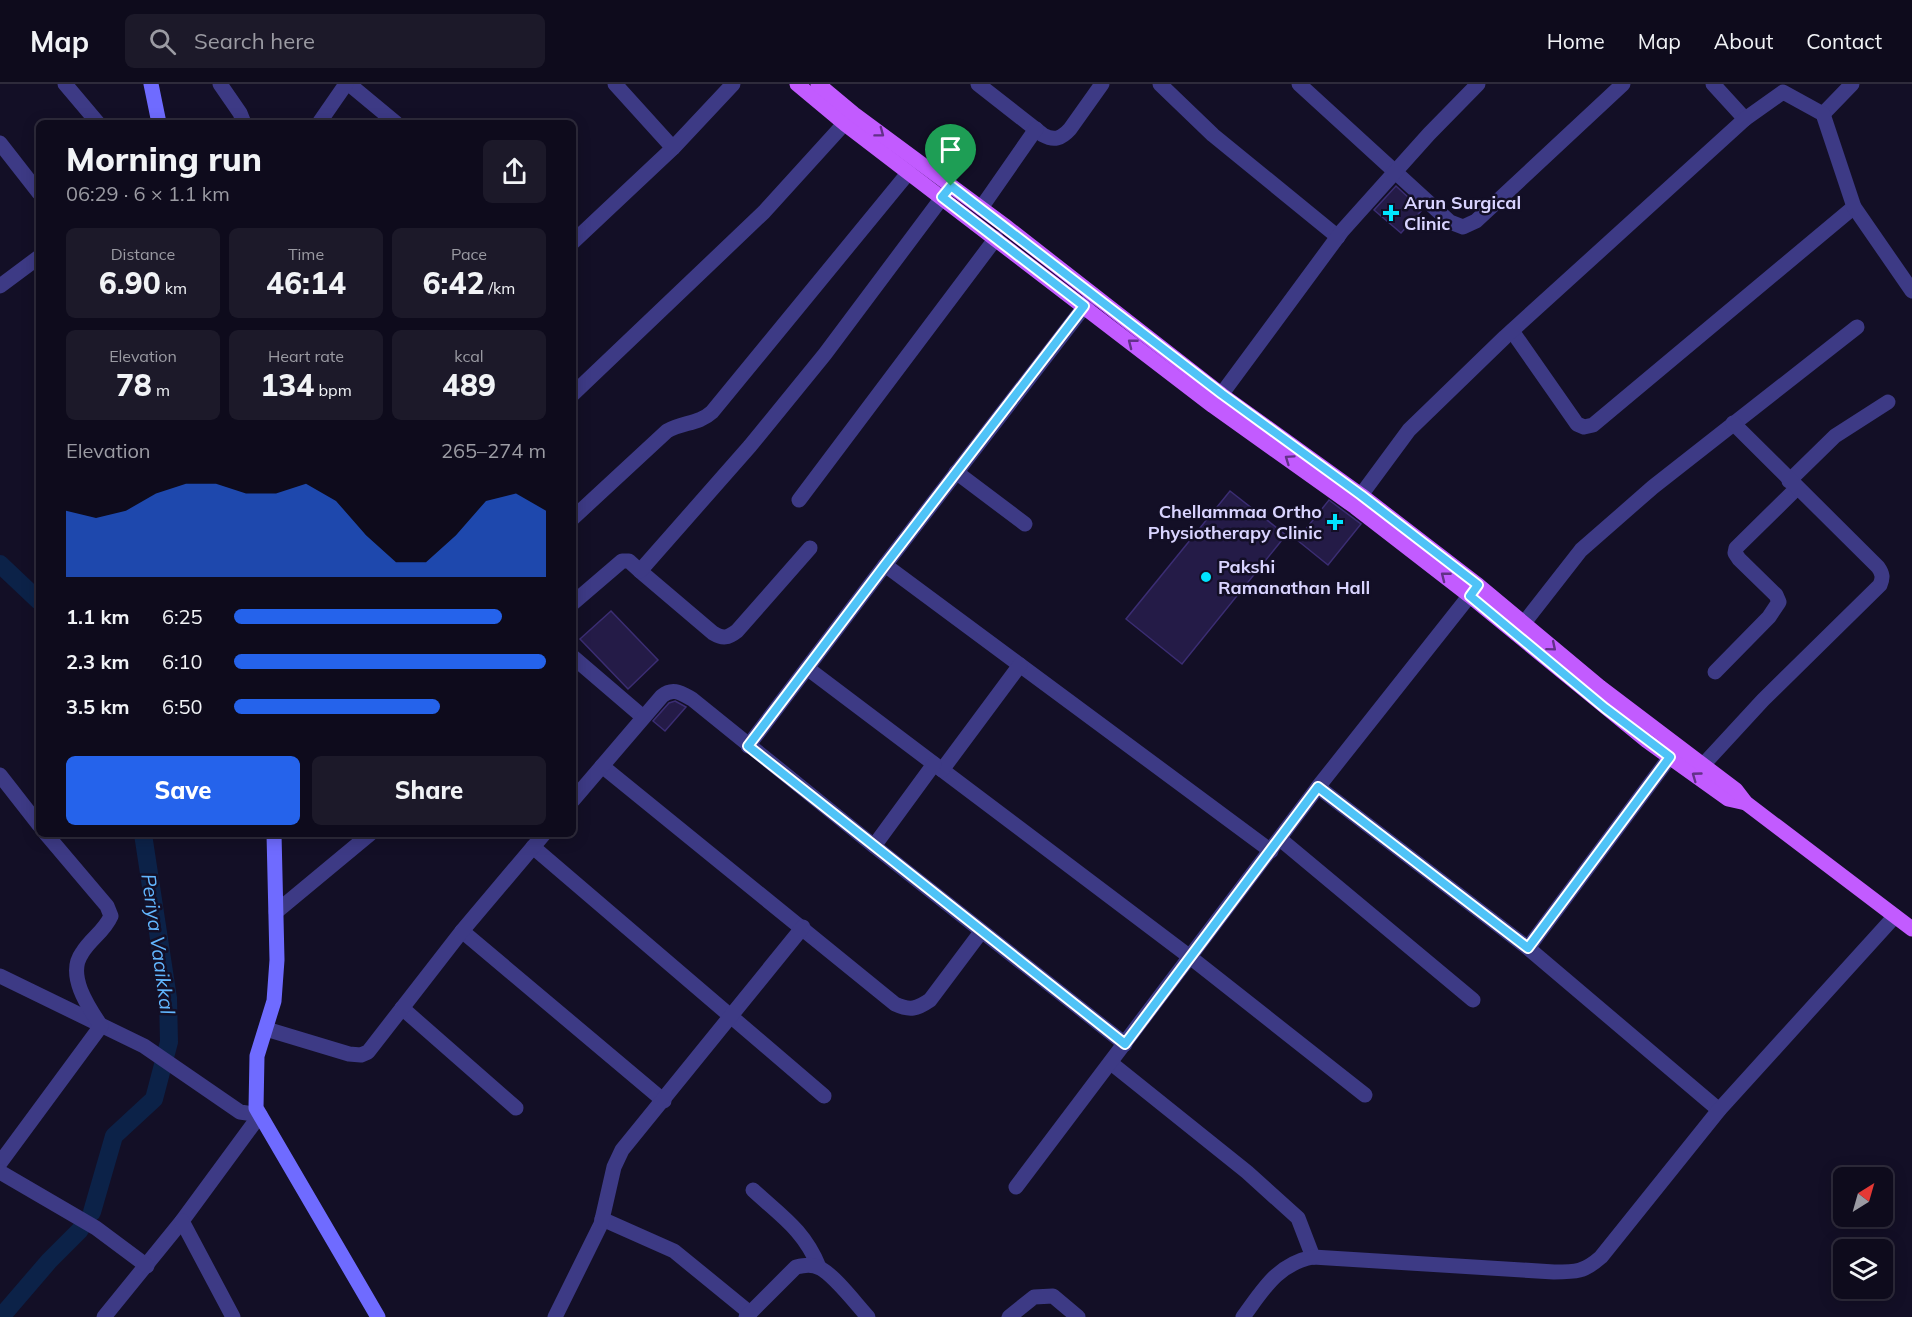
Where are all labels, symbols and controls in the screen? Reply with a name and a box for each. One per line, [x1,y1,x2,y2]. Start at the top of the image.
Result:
search box [125,14,545,68]
text: Map [30,24,89,59]
icon: search [146,25,179,58]
text: Search here [194,27,315,55]
text: Home [1547,28,1605,54]
text: Map [1638,28,1681,54]
text: About [1714,28,1773,54]
text: Contact [1806,28,1882,54]
pin [925,124,976,186]
one-way arrow [874,126,885,137]
icon: arrive [934,133,967,166]
text: Morning run [66,138,262,179]
button: share [483,140,546,203]
text: 06:29 · 6 × 1.1 km [66,181,230,206]
place label: Arun Surgical Clinic [1404,191,1521,235]
marker: Arun Surgical Clinic [1382,204,1400,222]
text: Distance [111,244,175,264]
text: Time [288,244,324,264]
text: Pace [451,244,487,264]
text: 6.90 [99,264,161,302]
text: 46:14 [266,264,346,302]
text: 6:42 [423,264,484,302]
text: km [161,278,187,298]
text: /km [484,278,515,298]
one-way arrow [1127,340,1138,351]
text: Elevation [109,346,177,366]
text: Heart rate [268,346,344,366]
text: kcal [454,346,484,366]
text: 78 [116,366,152,404]
text: 134 [260,366,314,404]
text: 489 [442,366,496,404]
text: m [152,380,170,400]
text: bpm [314,380,352,400]
text: Elevation [66,438,151,463]
text: 265–274 m [441,438,546,463]
one-way arrow [1284,455,1295,466]
place label: Chellammaa Ortho Physiotherapy Clinic [1148,500,1322,544]
marker: Chellammaa Ortho Physiotherapy Clinic [1326,513,1344,531]
place label: Pakshi Ramanathan Hall [1218,555,1370,599]
marker: Pakshi Ramanathan Hall [1199,570,1213,584]
one-way arrow [1440,573,1451,584]
text: 1.1 km [66,604,129,629]
text: 6:25 [162,604,203,629]
one-way arrow [1545,640,1556,651]
text: 2.3 km [66,649,129,674]
text: 6:10 [162,649,203,674]
text: 3.5 km [66,694,129,719]
text: 6:50 [162,694,203,719]
button: Save [66,756,300,825]
button: Share [312,756,546,825]
one-way arrow [1691,772,1702,783]
water label: Periya Vaaikkal [136,872,181,1016]
north arrow [1833,1167,1893,1227]
map controls [1833,1167,1893,1299]
button: layers [1833,1239,1893,1299]

